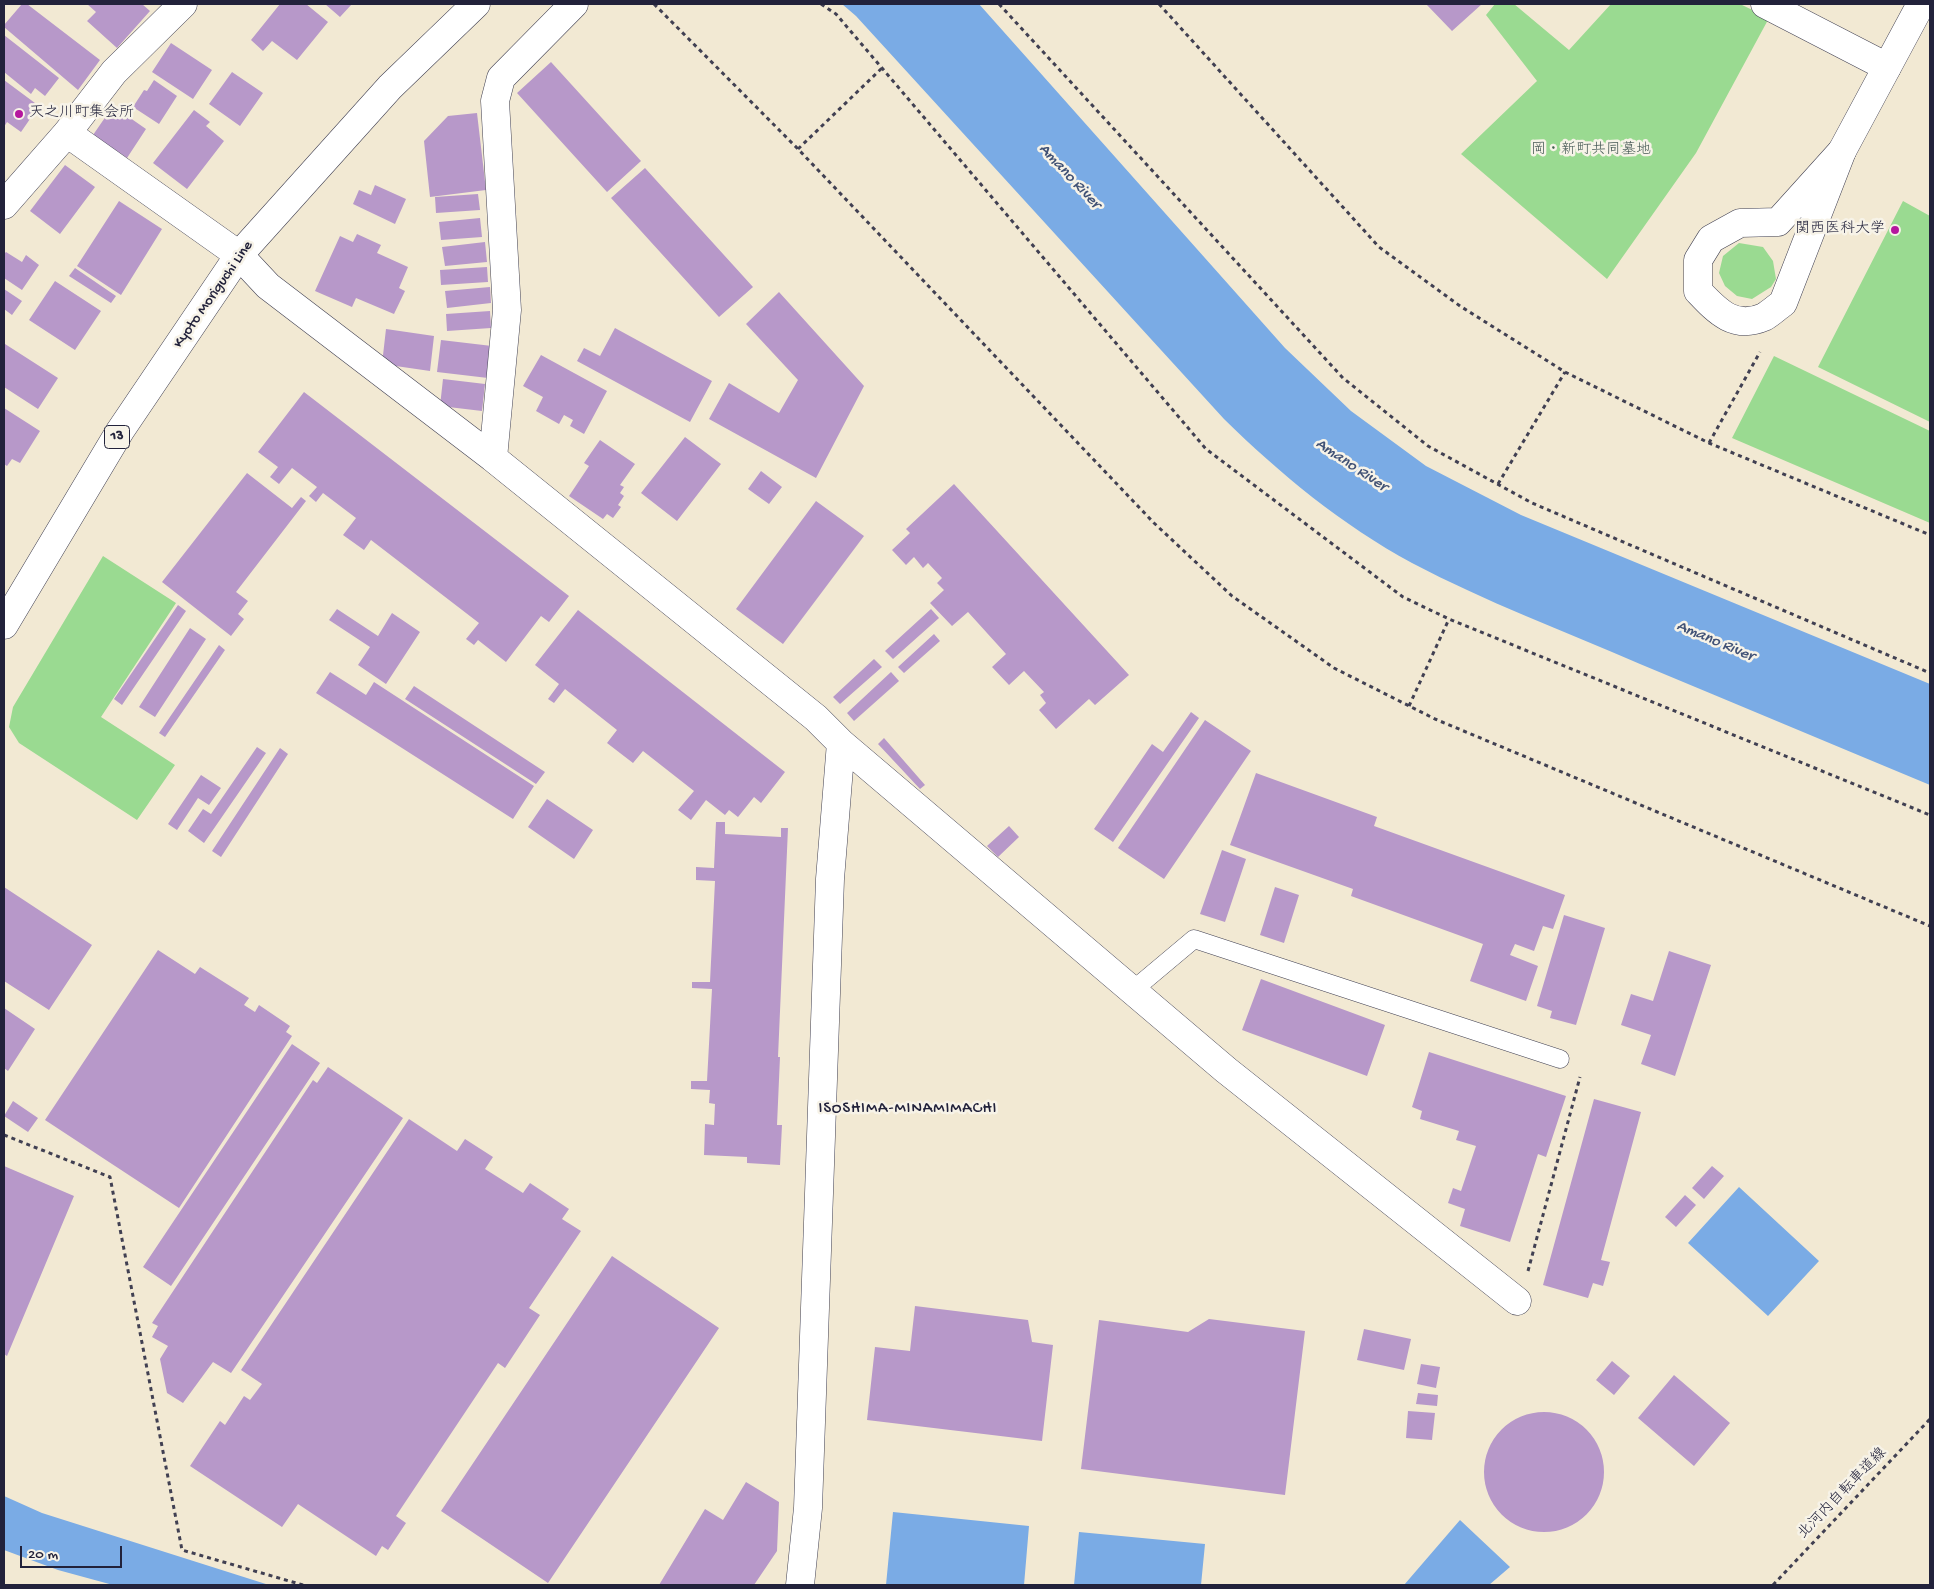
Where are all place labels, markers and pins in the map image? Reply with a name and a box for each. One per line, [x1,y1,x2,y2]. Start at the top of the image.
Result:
place label: 天之川町集会所 [29,105,134,123]
marker: 天之川町集会所 [13,108,25,120]
place label: 関西医科大学 [1795,221,1885,239]
marker: 関西医科大学 [1889,224,1901,236]

